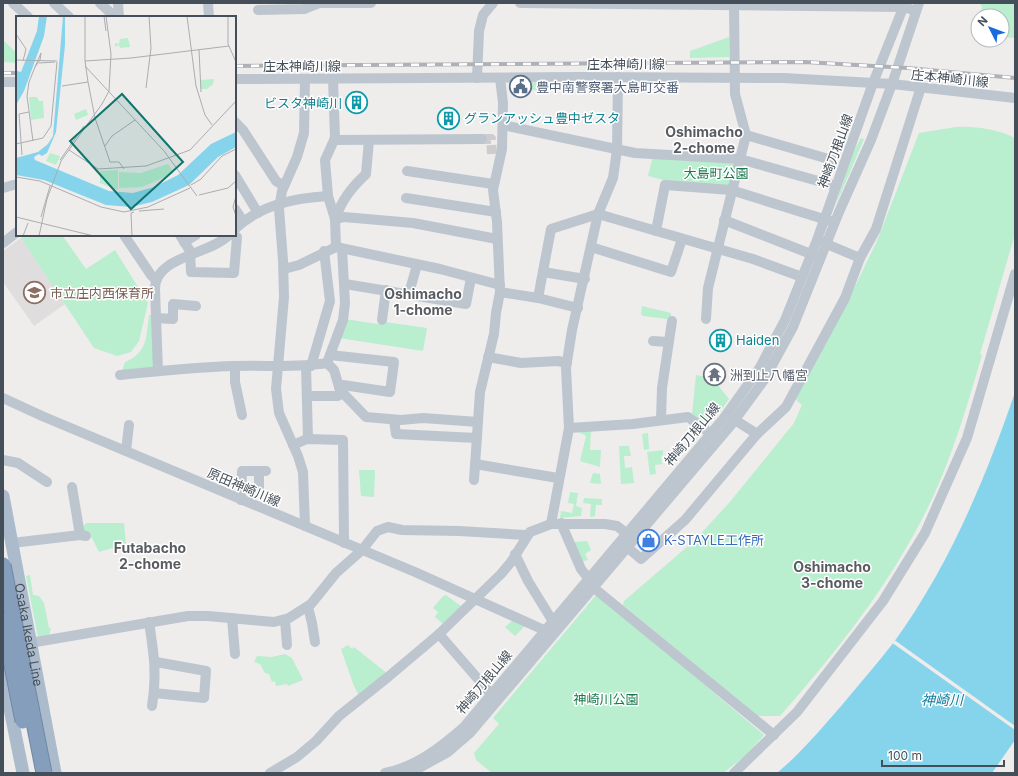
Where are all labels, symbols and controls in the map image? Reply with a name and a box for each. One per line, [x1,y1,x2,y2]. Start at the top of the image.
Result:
north arrow [970,8,1010,48]
text: N [975,14,991,29]
inset map [16,16,236,236]
street label: 庄本神崎川線 [587,56,665,72]
street label: 庄本神崎川線 [263,58,341,74]
street label: 庄本神崎川線 [910,66,990,90]
public building icon: 豊中南警察署大島町交番 [507,74,533,100]
place label: 豊中南警察署大島町交番 [536,79,679,95]
building icon: ビスタ神崎川 [344,90,370,116]
place label: ビスタ神崎川 [264,95,342,111]
building icon: グランアッシュ豊中ゼスタ [436,105,462,131]
place label: グランアッシュ豊中ゼスタ [464,110,620,126]
street label: 神崎刀根山線 [814,112,856,190]
district label: Oshimacho 2-chome [665,123,743,156]
park label: 大島町公園 [683,165,749,181]
school or university icon: 市立庄内西保育所 [21,280,47,306]
place label: 市立庄内西保育所 [50,285,154,301]
district label: Oshimacho 1-chome [384,285,462,318]
building icon: Haiden [707,327,733,353]
place label: Haiden [736,332,779,348]
temple icon: 洲到止八幡宮 [702,362,728,388]
place label: 洲到止八幡宮 [730,367,808,383]
street label: 神崎刀根山線 [661,399,723,469]
street label: 原田神崎川線 [205,464,283,510]
shop icon: K-STAYLE工作所 [636,527,662,553]
place label: K-STAYLE工作所 [664,532,764,548]
district label: Futabacho 2-chome [114,539,187,572]
district label: Oshimacho 3-chome [793,558,871,591]
street label: Osaka Ikeda Line [11,582,47,688]
street label: 神崎刀根山線 [453,647,515,717]
park label: 神崎川公園 [573,691,639,707]
water label: 神崎川 [921,691,965,708]
scale bar [882,742,1004,768]
text: 100 m [888,748,922,763]

